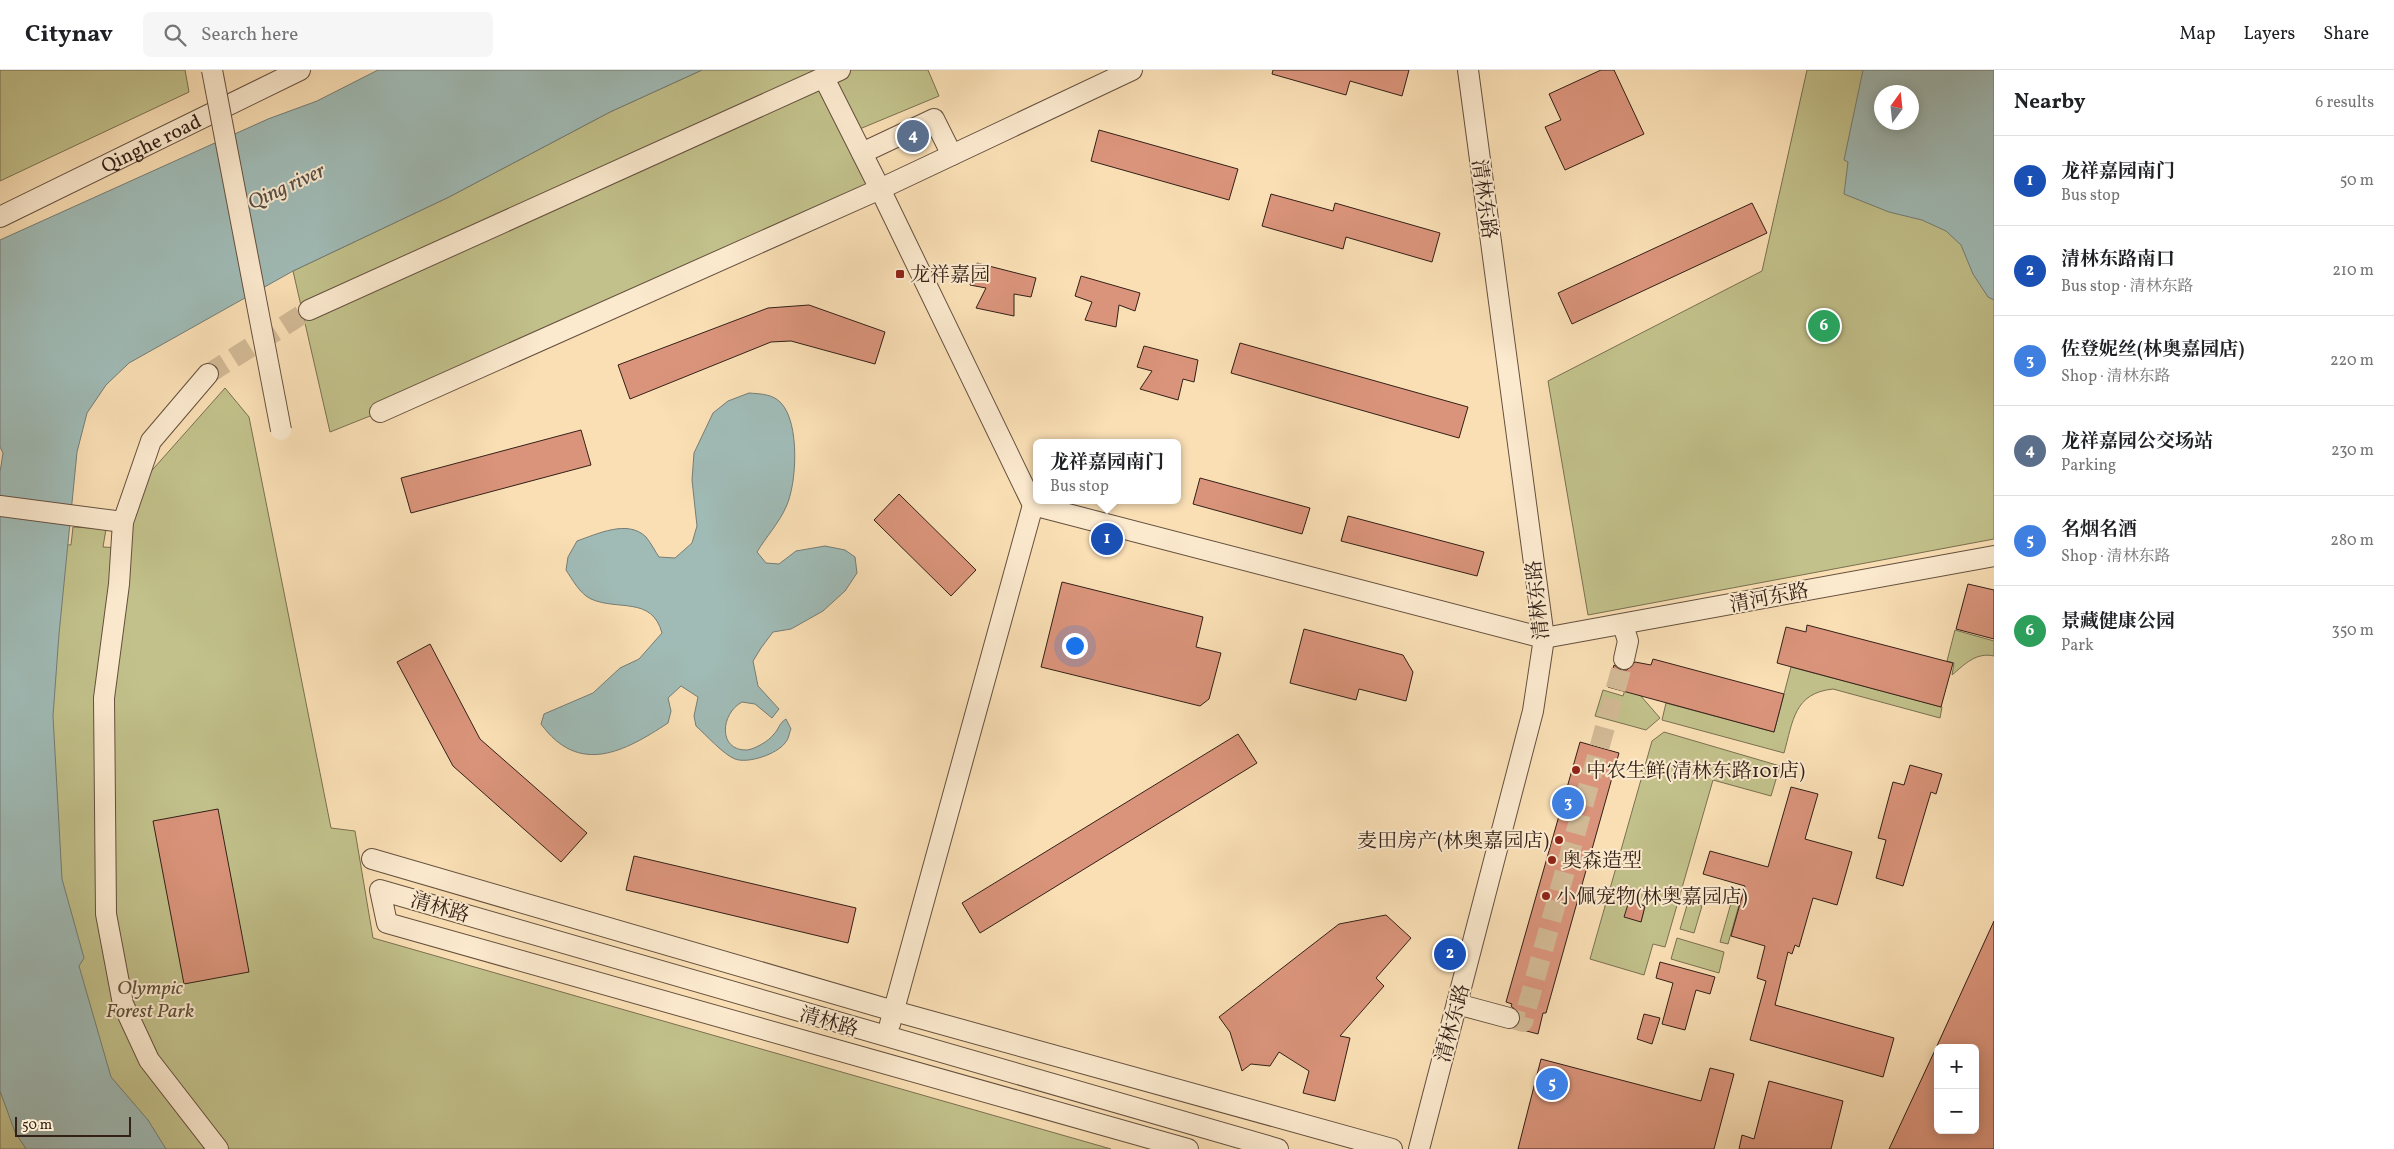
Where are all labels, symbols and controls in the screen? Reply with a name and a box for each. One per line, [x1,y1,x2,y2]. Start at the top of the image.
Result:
search box [143,12,493,57]
text: Citynav [25,18,113,52]
icon: search [161,21,189,49]
text: Search here [201,22,298,48]
text: Map [2179,22,2215,47]
text: Layers [2243,22,2295,47]
text: Share [2323,22,2369,47]
north arrow [1874,85,1919,130]
text: Nearby [2014,88,2085,117]
text: 6 results [2315,92,2374,114]
street label: Qinghe road [97,108,207,181]
pin: 4 [897,117,929,155]
water label: Qing river [243,157,330,218]
street label: 清林东路 [1464,158,1502,241]
text: 龙祥嘉园南门 [2061,159,2175,185]
text: 1 [2027,170,2033,192]
text: 50 m [2340,170,2374,192]
text: Bus stop [2061,185,2120,207]
text: 清林东路南口 [2061,247,2175,273]
text: 2 [2026,260,2034,282]
text: 210 m [2332,260,2374,282]
place label: 龙祥嘉园 [910,262,990,290]
marker: 龙祥嘉园 [894,268,906,280]
text: Bus stop · 清林东路 [2061,276,2194,298]
pin: 6 [1808,307,1840,345]
text: 佐登妮丝(林奥嘉园店) [2061,337,2244,363]
text: 3 [2026,350,2034,372]
text: 220 m [2330,350,2374,372]
text: Shop · 清林东路 [2061,366,2171,388]
text: 龙祥嘉园公交场站 [2061,429,2213,455]
popup [1033,439,1181,504]
text: 4 [2025,440,2035,462]
text: 230 m [2331,440,2374,462]
text: 龙祥嘉园南门 [1050,450,1164,476]
text: Parking [2061,455,2116,477]
text: Bus stop [1050,476,1109,498]
text: 名烟名酒 [2061,517,2137,543]
pin: 1 [1091,520,1123,558]
text: 5 [2026,530,2034,552]
text: 280 m [2330,530,2374,552]
text: Shop · 清林东路 [2061,546,2171,568]
street label: 清林东路 [1521,559,1557,641]
street label: 清河东路 [1727,578,1811,620]
text: 景藏健康公园 [2061,609,2175,635]
text: 6 [2026,620,2034,642]
text: 350 m [2331,620,2374,642]
your location [1062,633,1088,659]
text: Park [2061,635,2094,657]
place label: 中农生鲜(清林东路101店) [1586,758,1805,786]
marker: 中农生鲜(清林东路101店) [1570,764,1582,776]
pin: 3 [1552,784,1584,822]
place label: 麦田房产(林奥嘉园店) [1357,828,1549,856]
marker: 麦田房产(林奥嘉园店) [1553,834,1565,846]
place label: 奥森造型 [1562,848,1642,876]
marker: 奥森造型 [1546,854,1558,866]
place label: 小佩宠物(林奥嘉园店) [1556,884,1748,912]
street label: 清林路 [407,887,472,931]
marker: 小佩宠物(林奥嘉园店) [1540,890,1552,902]
pin: 2 [1434,935,1466,973]
park label: Olympic Forest Park [106,975,194,1026]
street label: 清林东路 [1430,981,1478,1066]
street label: 清林路 [796,1001,861,1045]
map controls [1934,1044,1979,1134]
button: + [1934,1044,1979,1089]
pin: 5 [1536,1065,1568,1103]
button: − [1934,1089,1979,1134]
scale bar [15,1114,131,1137]
text: 50 m [22,1116,52,1135]

